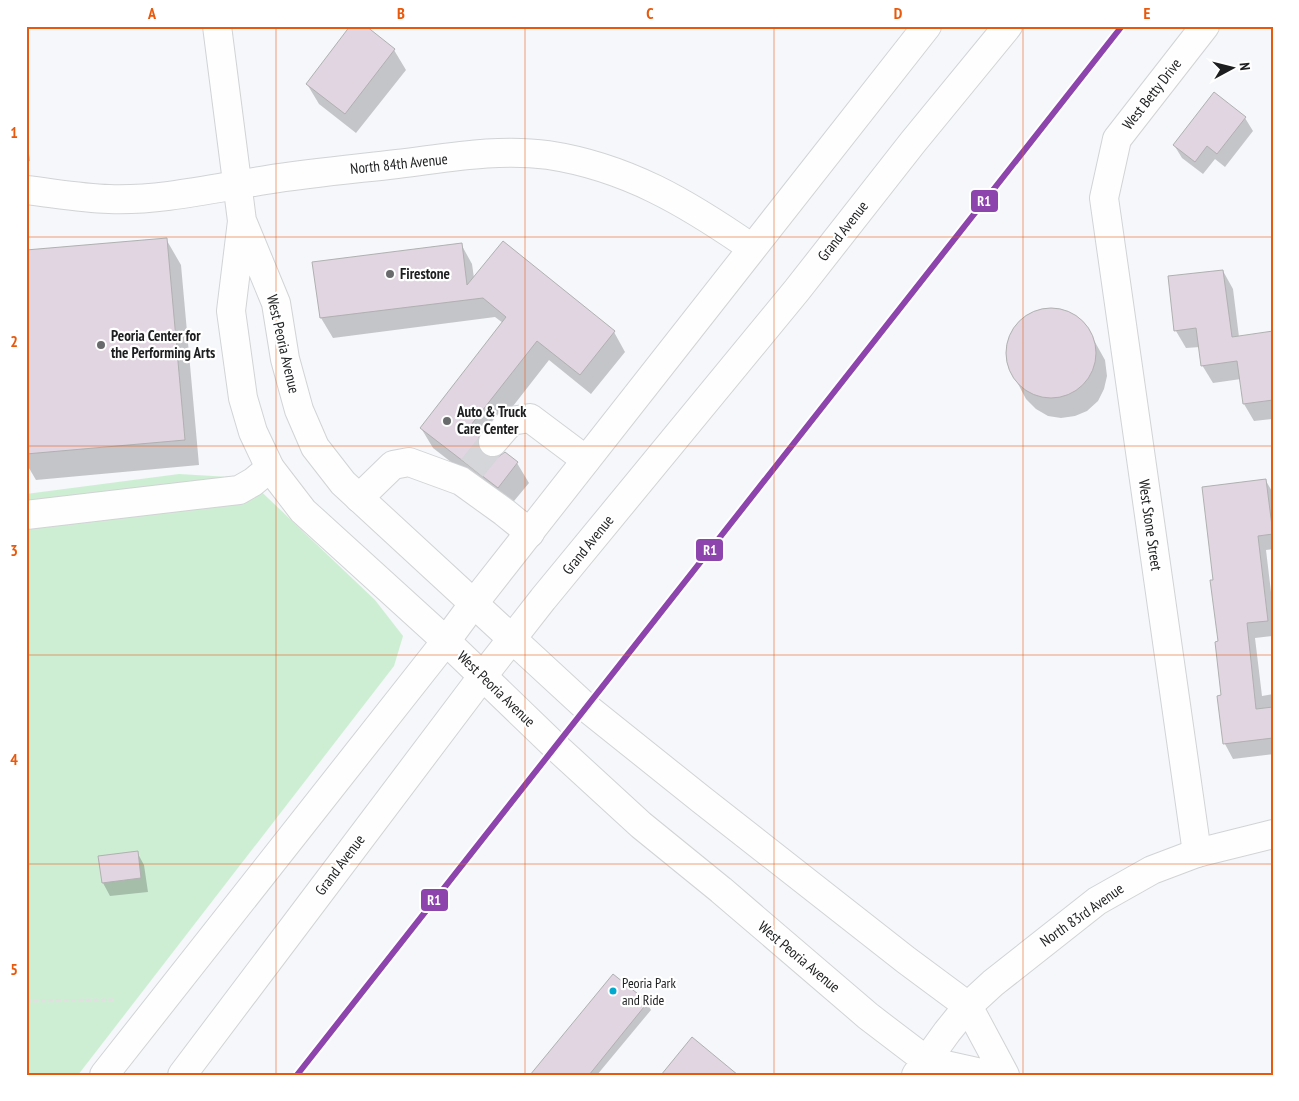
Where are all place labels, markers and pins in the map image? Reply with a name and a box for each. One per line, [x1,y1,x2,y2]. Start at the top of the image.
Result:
place label: Firestone [400,264,450,283]
marker: Firestone [384,268,396,280]
place label: Peoria Center for the Performing Arts [111,326,215,362]
marker: Peoria Center for the Performing Arts [95,339,107,351]
place label: Auto & Truck Care Center [456,402,527,438]
marker: Auto & Truck Care Center [441,415,453,427]
place label: Peoria Park and Ride [622,974,676,1009]
marker: Peoria Park and Ride [608,986,618,996]

